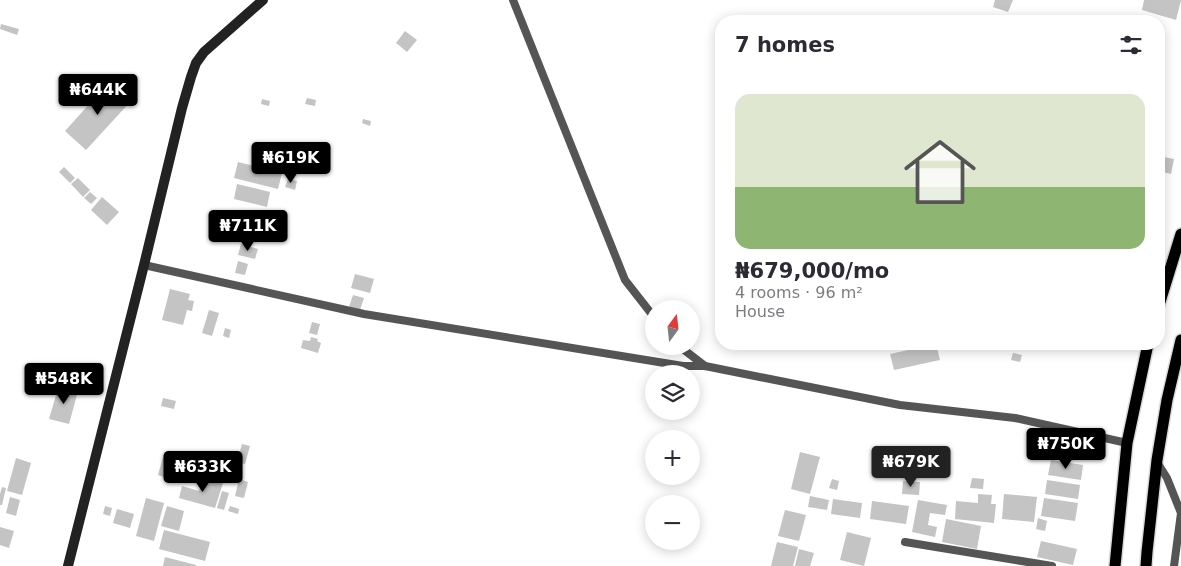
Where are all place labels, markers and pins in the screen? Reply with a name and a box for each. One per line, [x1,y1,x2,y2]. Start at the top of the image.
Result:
pin: ₦644K [63,74,133,116]
pin: ₦619K [256,142,326,184]
pin: ₦711K [213,210,283,252]
pin: ₦548K [29,362,99,405]
pin: ₦750K [1031,428,1101,470]
pin: ₦679K [876,446,946,488]
pin: ₦633K [168,450,238,493]

